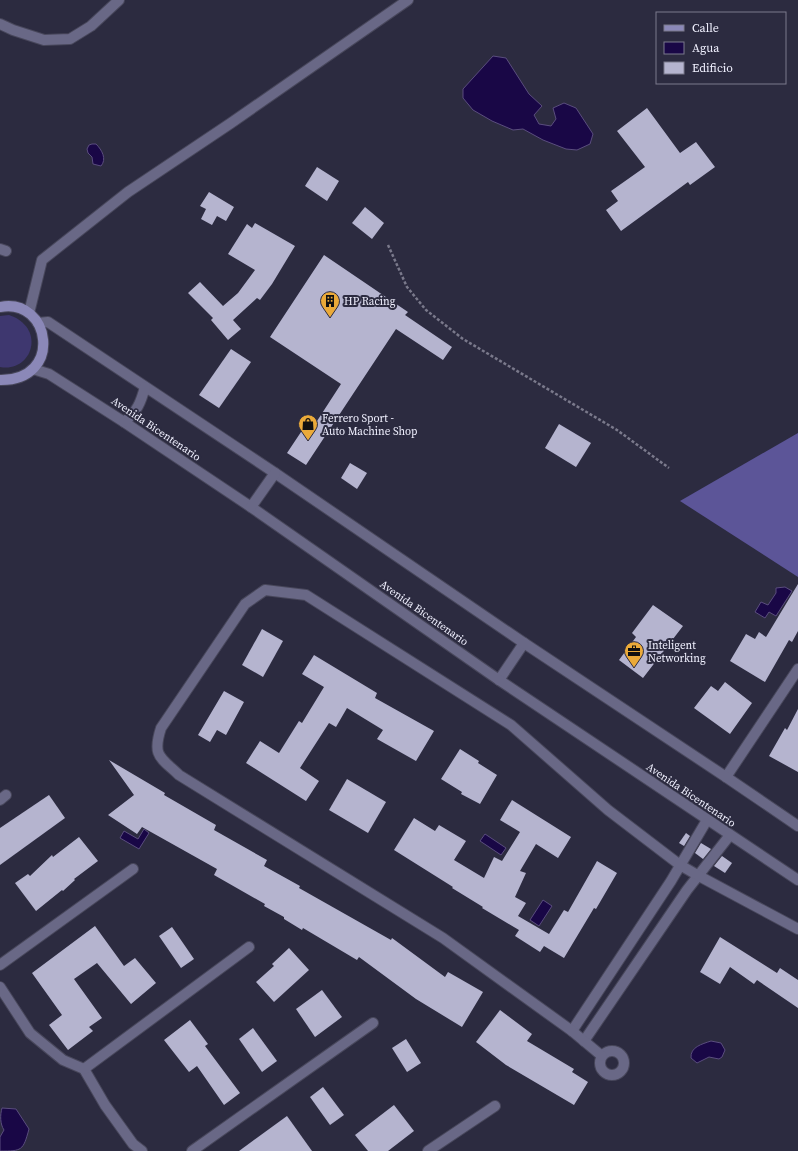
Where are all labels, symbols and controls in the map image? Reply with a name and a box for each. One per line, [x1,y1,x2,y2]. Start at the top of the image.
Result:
legend [656,12,786,84]
text: Calle [692,20,719,36]
text: Agua [692,40,720,56]
text: Edificio [692,60,733,76]
building icon: HP Racing [319,290,341,318]
place label: HP Racing [344,294,396,309]
street label: Avenida Bicentenario [108,393,204,465]
place label: Ferrero Sport - Auto Machine Shop [322,411,417,439]
shop icon: Ferrero Sport - Auto Machine Shop [297,413,319,441]
street label: Avenida Bicentenario [377,577,471,649]
place label: Inteligent Networking [648,638,706,666]
office icon: Inteligent Networking [623,640,645,668]
street label: Avenida Bicentenario [643,759,739,831]

